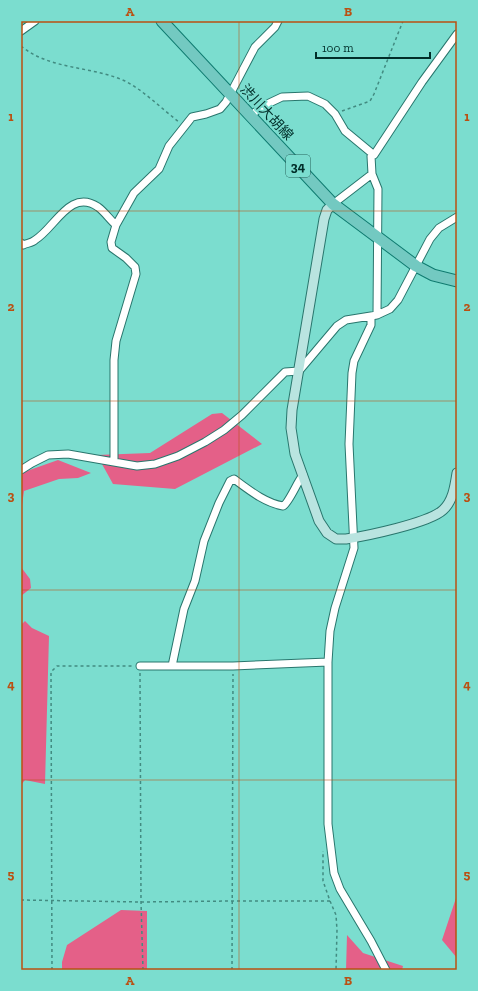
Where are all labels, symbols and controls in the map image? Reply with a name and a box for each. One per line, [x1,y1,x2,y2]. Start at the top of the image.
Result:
text: A [126,4,135,19]
text: B [344,4,352,19]
scale bar [316,34,430,60]
text: 100 m [322,41,354,55]
street label: 渋川大胡線 [237,81,297,144]
text: 1 [8,109,14,124]
text: 1 [464,109,470,124]
road number: 34 [286,155,310,177]
text: 2 [8,299,15,314]
text: 2 [464,299,471,314]
text: 3 [8,488,15,503]
text: 3 [464,488,471,503]
text: 4 [7,677,15,692]
text: 4 [463,677,471,692]
text: 5 [8,867,15,882]
text: 5 [464,867,471,882]
text: A [126,973,135,988]
text: B [344,973,352,988]

